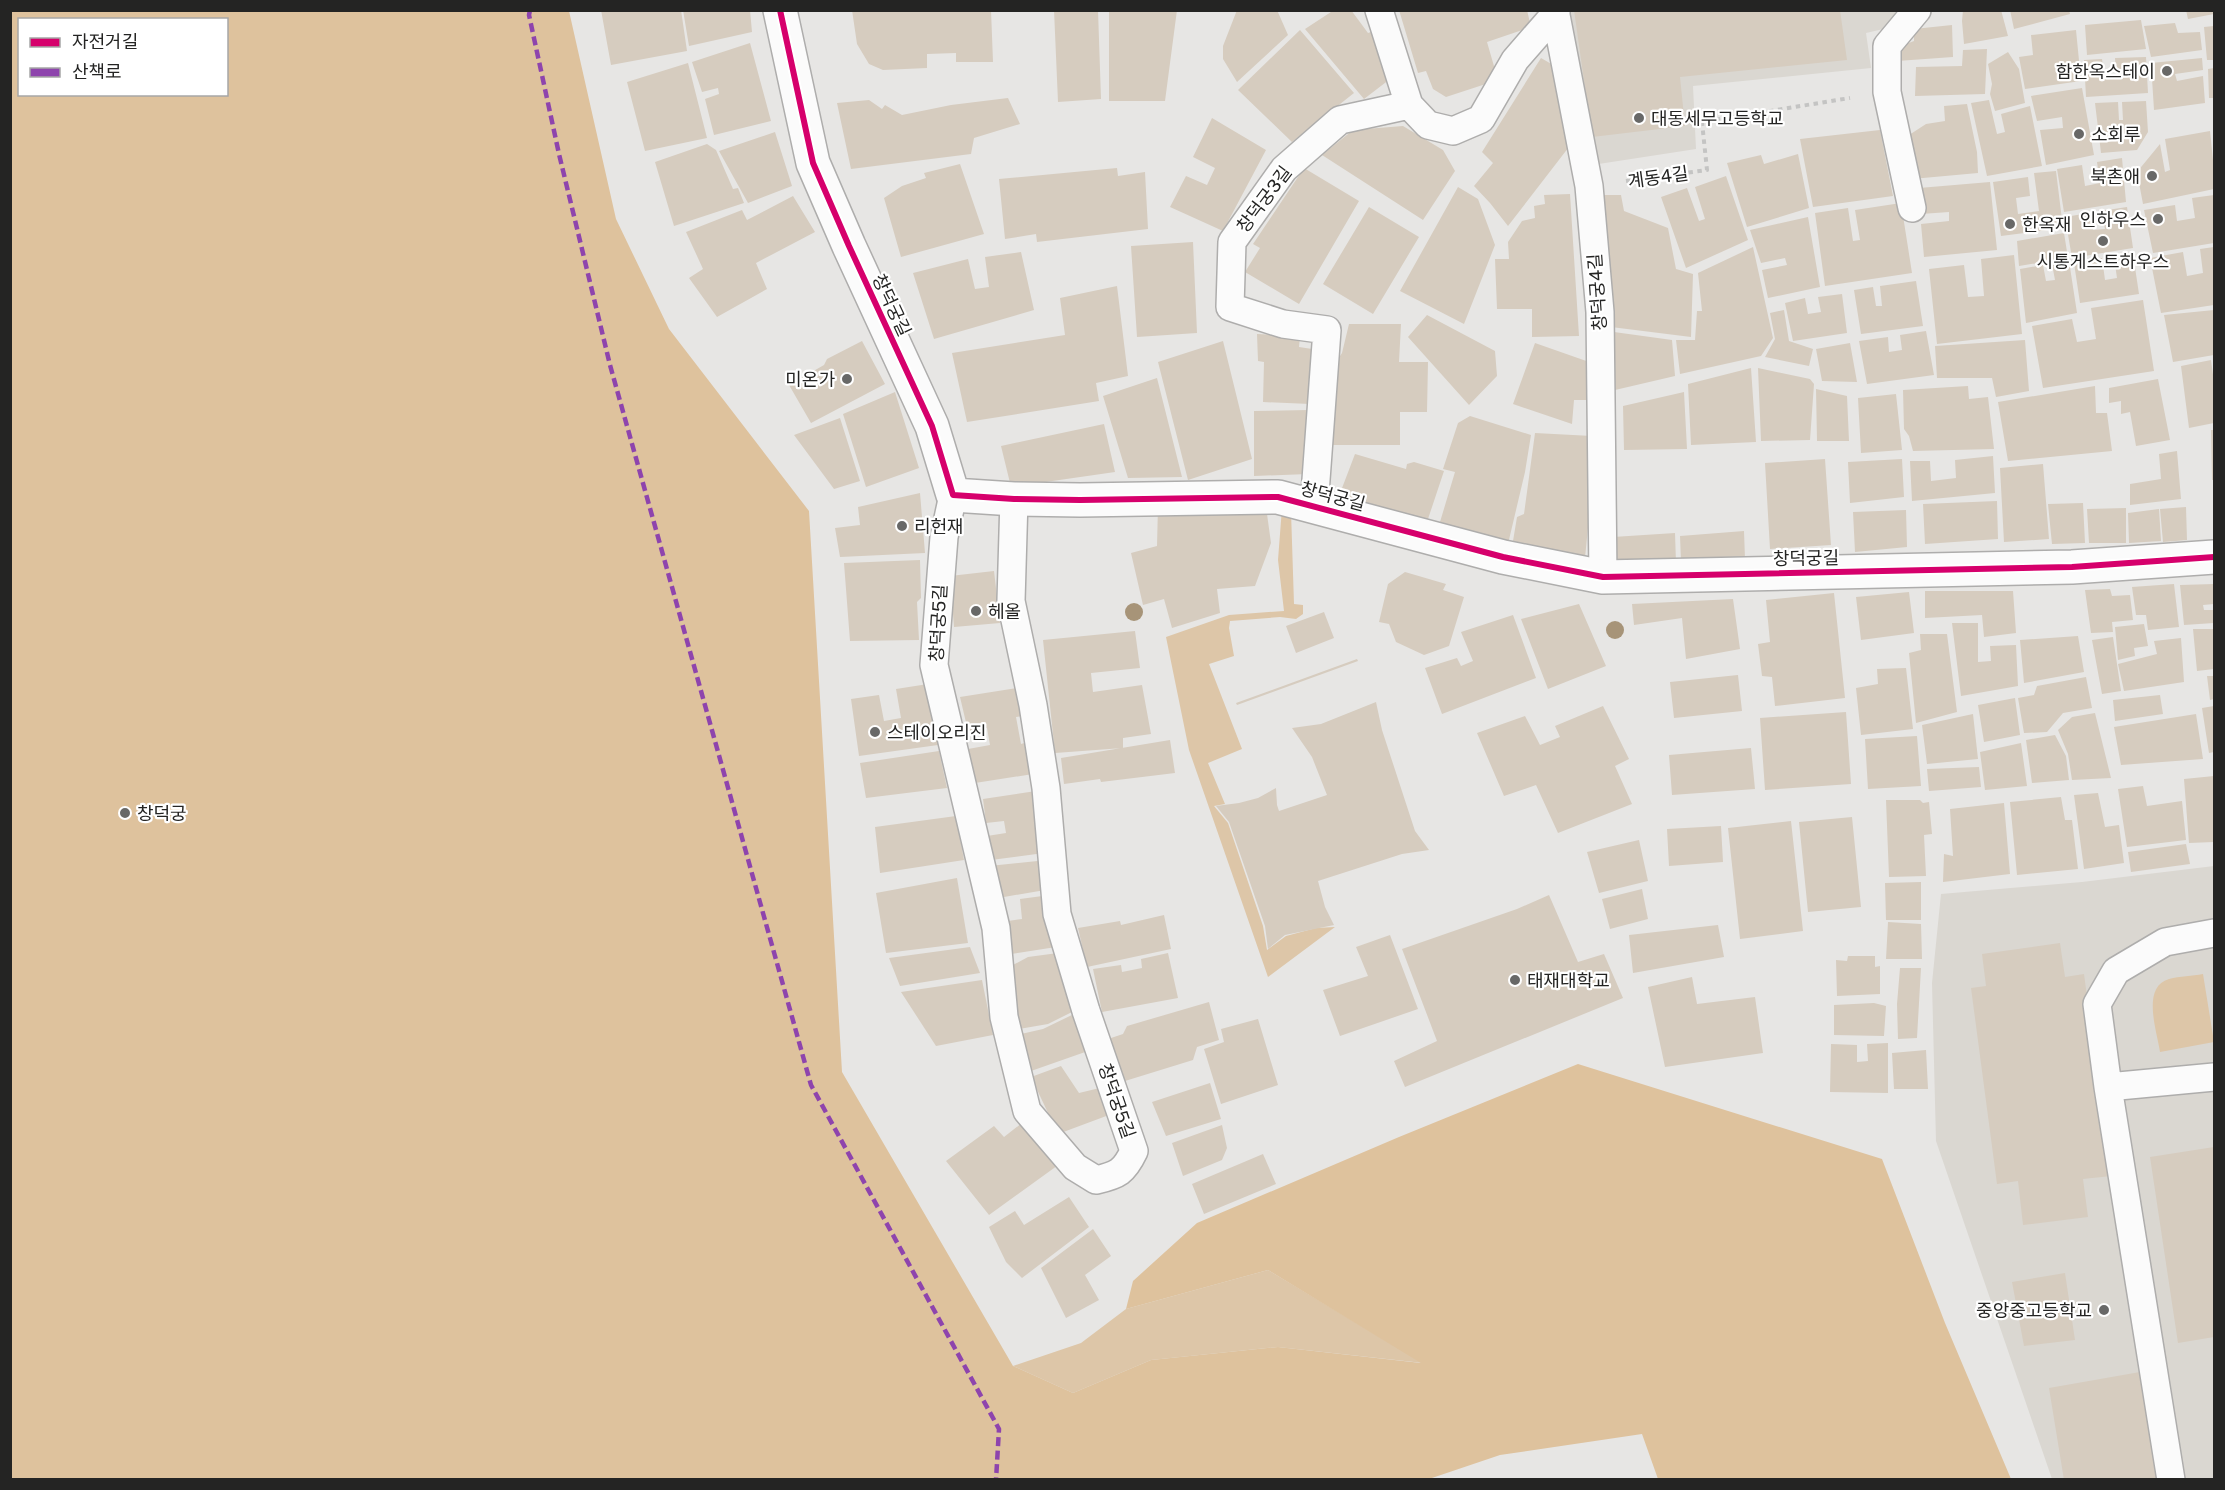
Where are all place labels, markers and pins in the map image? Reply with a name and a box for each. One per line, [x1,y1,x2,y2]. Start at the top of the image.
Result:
place label: 함한옥스테이 [2056,61,2155,82]
marker: 함한옥스테이 [2160,64,2174,78]
place label: 대동세무고등학교 [1651,108,1783,129]
marker: 대동세무고등학교 [1632,111,1646,125]
place label: 소회루 [2091,124,2141,145]
marker: 소회루 [2072,127,2086,141]
place label: 북촌애 [2090,166,2140,187]
marker: 북촌애 [2145,169,2159,183]
place label: 인하우스 [2080,209,2146,230]
marker: 인하우스 [2151,212,2165,226]
place label: 한옥재 [2022,214,2072,235]
marker: 한옥재 [2003,217,2017,231]
marker: 시통게스트하우스 [2096,234,2110,248]
place label: 시통게스트하우스 [2037,251,2169,272]
place label: 미온가 [785,369,835,390]
marker: 미온가 [840,372,854,386]
place label: 리헌재 [914,516,964,537]
marker: 리헌재 [895,519,909,533]
place label: 헤올 [988,601,1021,622]
marker: 헤올 [969,604,983,618]
place label: 스테이오리진 [887,722,986,743]
marker: 스테이오리진 [868,725,882,739]
place label: 창덕궁 [137,803,187,824]
marker: 창덕궁 [118,806,132,820]
place label: 태재대학교 [1527,970,1610,991]
marker: 태재대학교 [1508,973,1522,987]
place label: 중앙중고등학교 [1976,1300,2092,1321]
marker: 중앙중고등학교 [2097,1303,2111,1317]

